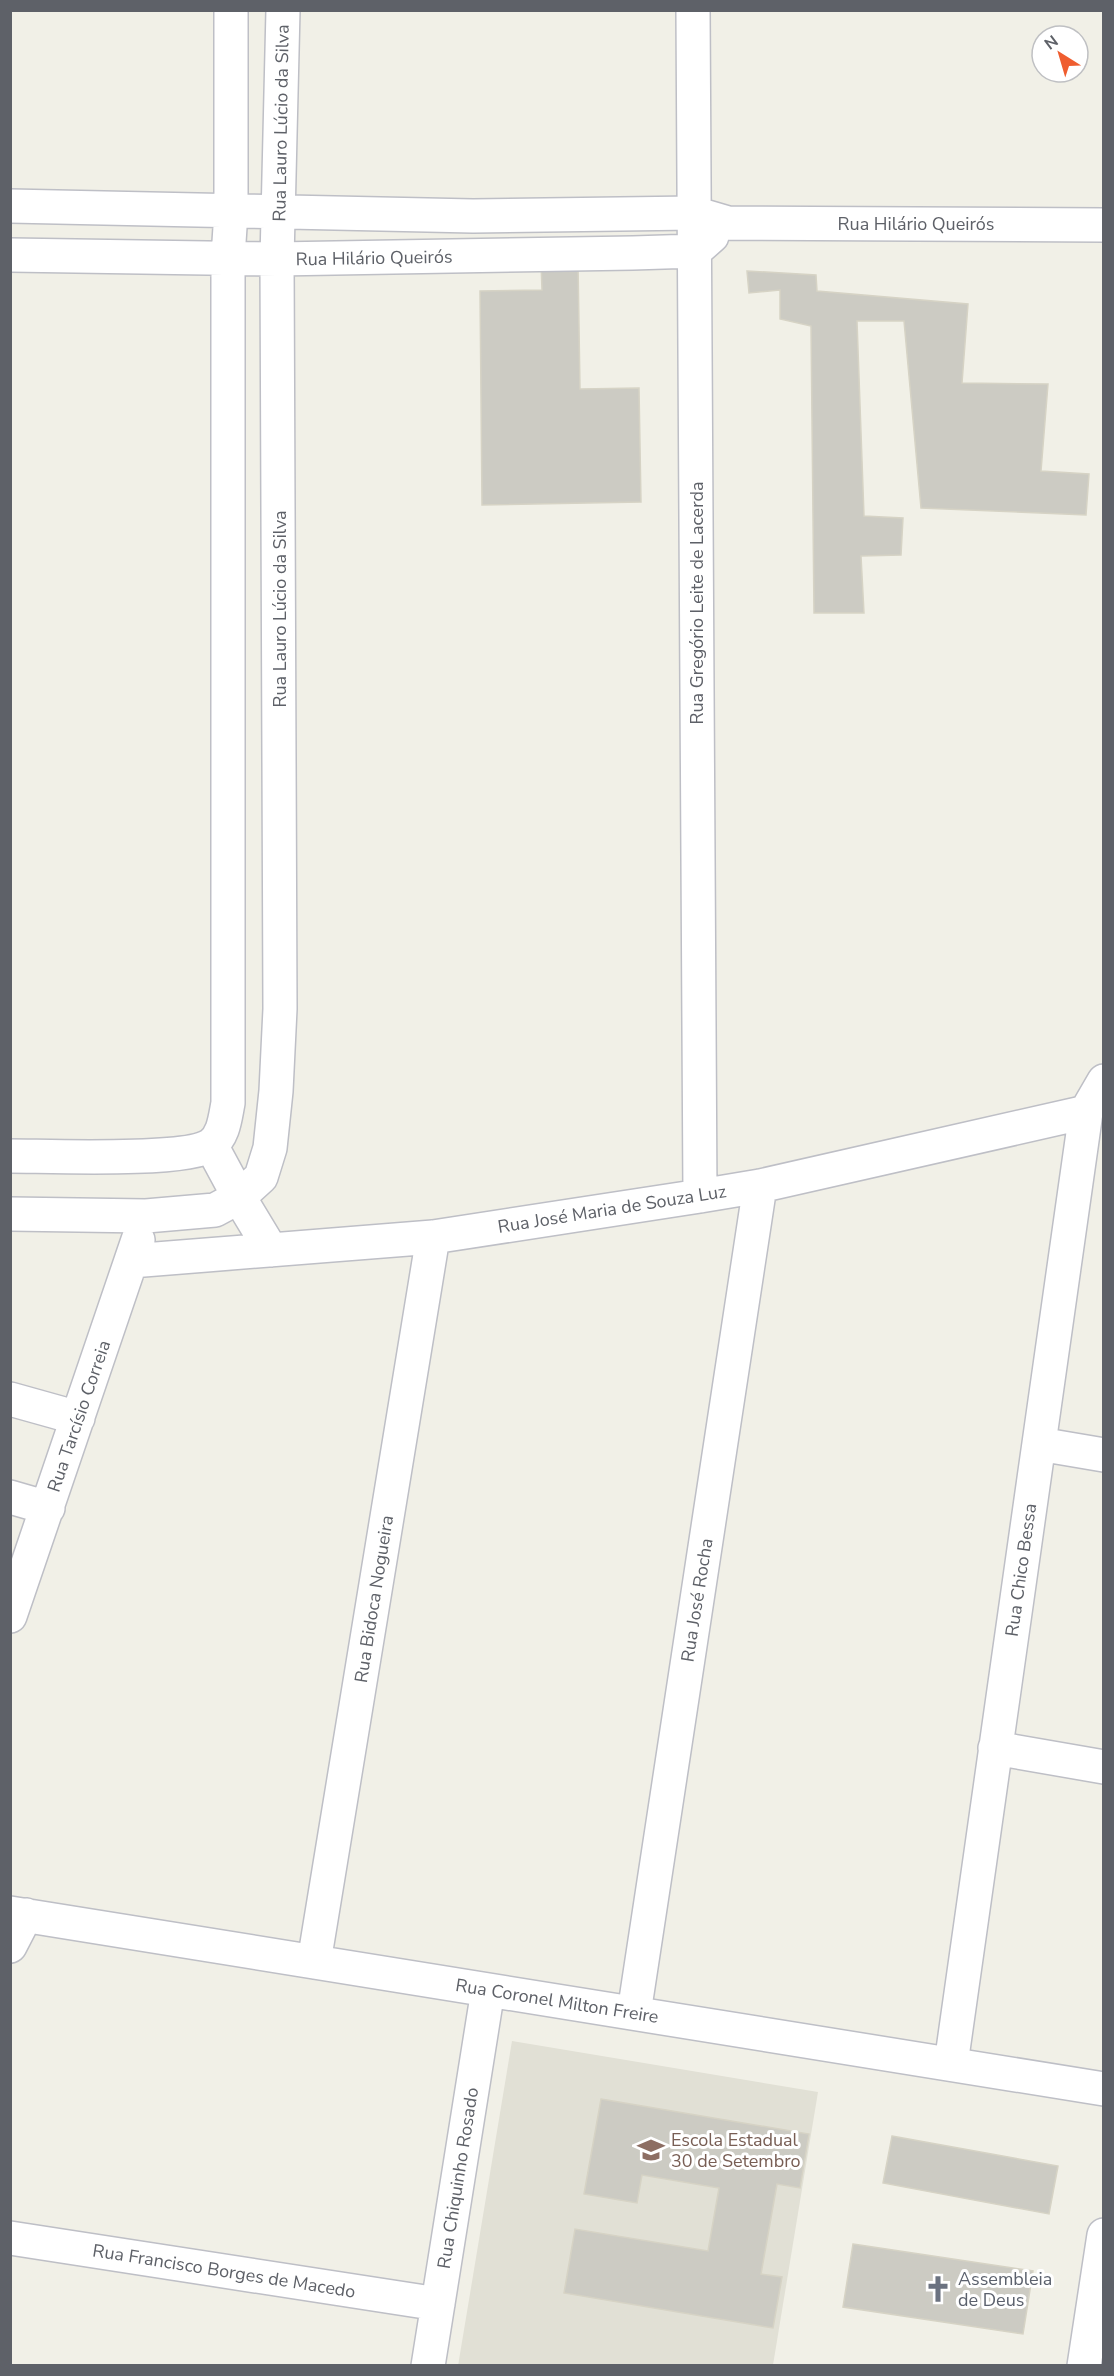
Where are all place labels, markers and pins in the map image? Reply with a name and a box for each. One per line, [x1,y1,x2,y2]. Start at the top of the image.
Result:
place label: Escola Estadual 30 de Setembro [671,2128,801,2173]
school or university icon: Escola Estadual 30 de Setembro [636,2135,666,2165]
place label: Assembleia de Deus [958,2267,1052,2312]
church icon: Assembleia de Deus [923,2274,953,2304]

